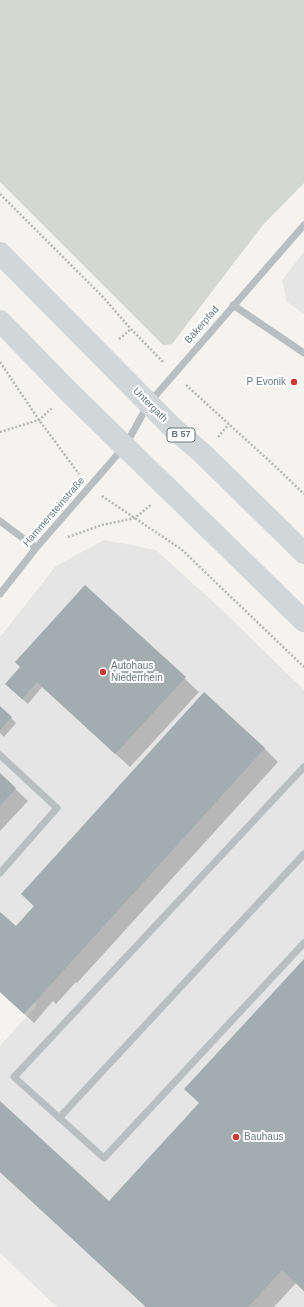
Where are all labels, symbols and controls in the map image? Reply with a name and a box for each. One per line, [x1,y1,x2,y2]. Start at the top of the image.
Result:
street label: Bäkerpfad [183,304,221,346]
place label: P Evonik [247,376,286,388]
marker: P Evonik [289,377,299,387]
street label: Untergath [130,385,170,425]
road number: B 57 [167,428,195,442]
street label: Hammersteinstraße [21,475,87,549]
place label: Autohaus Niederrhein [111,660,163,684]
marker: Autohaus Niederrhein [98,667,108,677]
place label: Bauhaus [244,1131,283,1143]
marker: Bauhaus [231,1132,241,1142]

